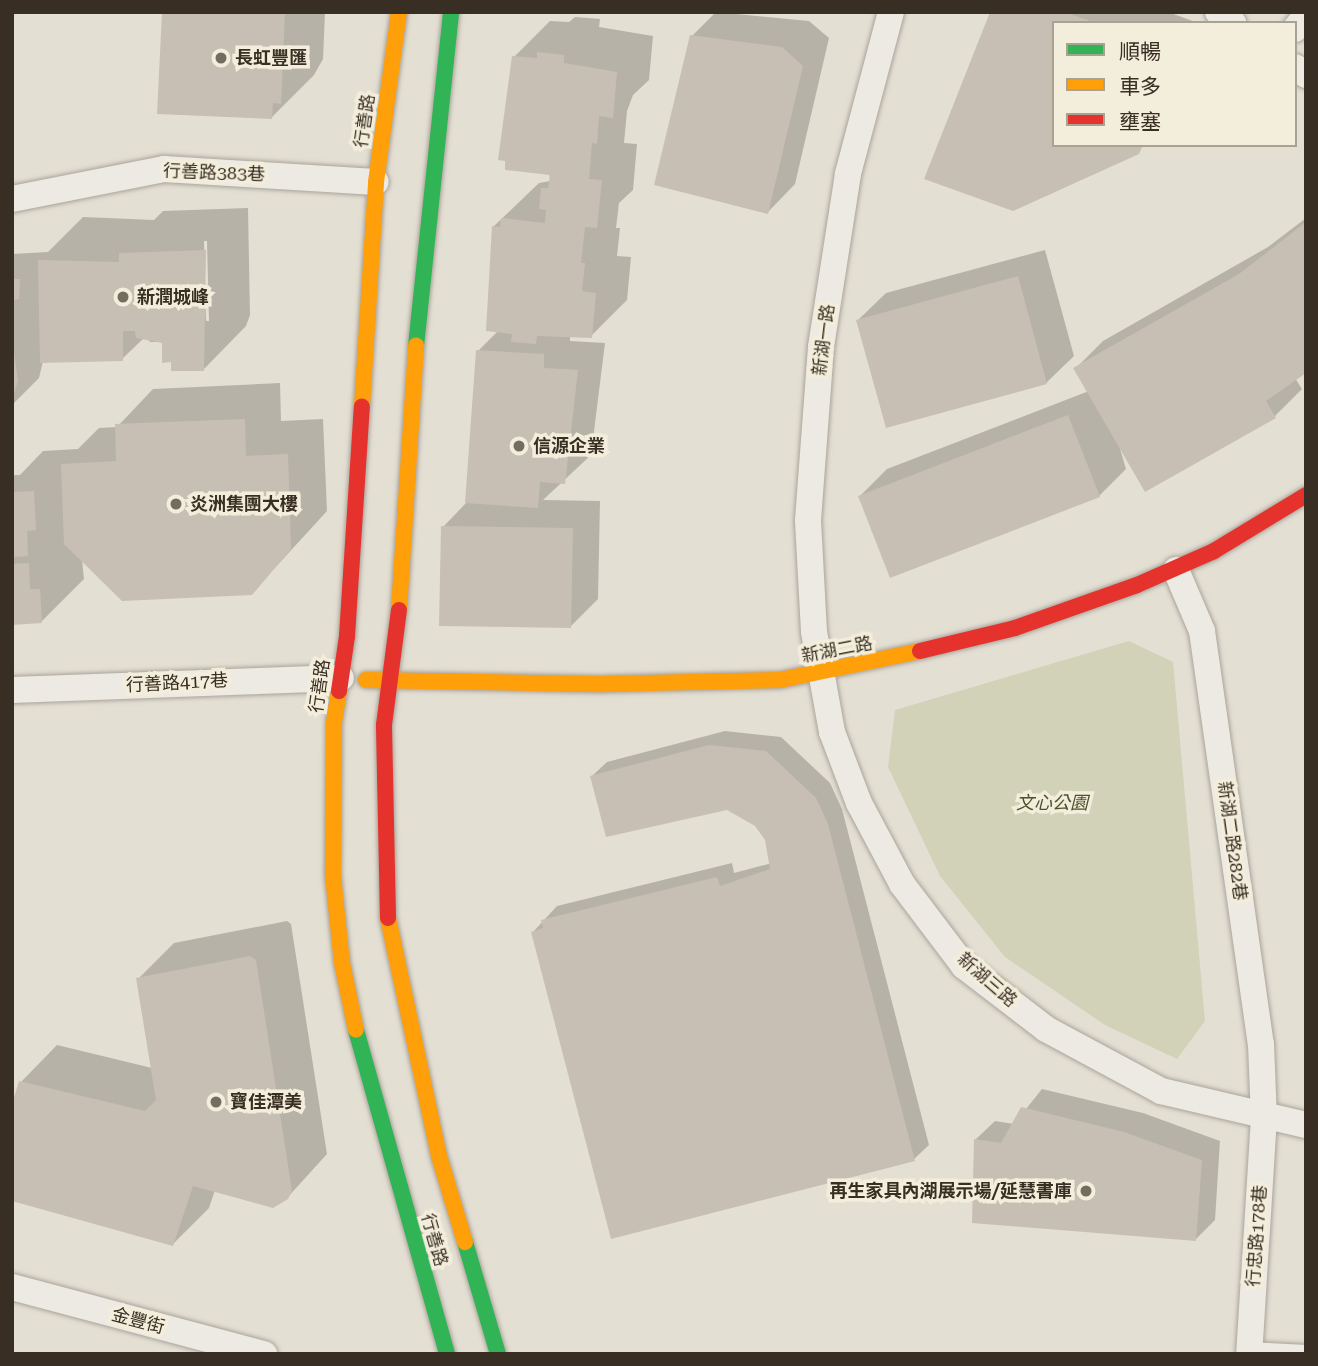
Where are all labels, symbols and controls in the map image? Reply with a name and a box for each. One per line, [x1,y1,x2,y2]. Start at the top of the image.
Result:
legend [1052,21,1297,147]
text: 順暢 [1119,40,1161,64]
place label: 長虹豐匯 [235,47,307,69]
marker: 長虹豐匯 [213,50,229,66]
text: 車多 [1119,75,1161,99]
street label: 行善路 [351,93,379,149]
text: 壅塞 [1119,110,1161,134]
street label: 行善路383巷 [163,160,265,186]
place label: 新潤城峰 [137,286,209,308]
marker: 新潤城峰 [115,289,131,305]
street label: 新湖一路 [809,303,839,377]
place label: 信源企業 [533,435,605,457]
marker: 信源企業 [511,438,527,454]
place label: 炎洲集團大樓 [190,493,298,515]
marker: 炎洲集團大樓 [168,496,184,512]
street label: 新湖二路 [800,633,874,667]
street label: 行善路 [306,658,334,714]
street label: 行善路417巷 [125,670,229,696]
street label: 新湖二路282巷 [1213,780,1251,902]
park label: 文心公園 [1016,792,1088,814]
street label: 新湖三路 [953,948,1021,1012]
place label: 寶佳潭美 [230,1091,302,1113]
marker: 寶佳潭美 [208,1094,224,1110]
place label: 再生家具內湖展示場/延慧書庫 [830,1180,1072,1202]
marker: 再生家具內湖展示場/延慧書庫 [1078,1183,1094,1199]
street label: 行忠路178巷 [1243,1184,1271,1288]
street label: 行善路 [416,1211,452,1269]
street label: 金豐街 [109,1304,167,1338]

